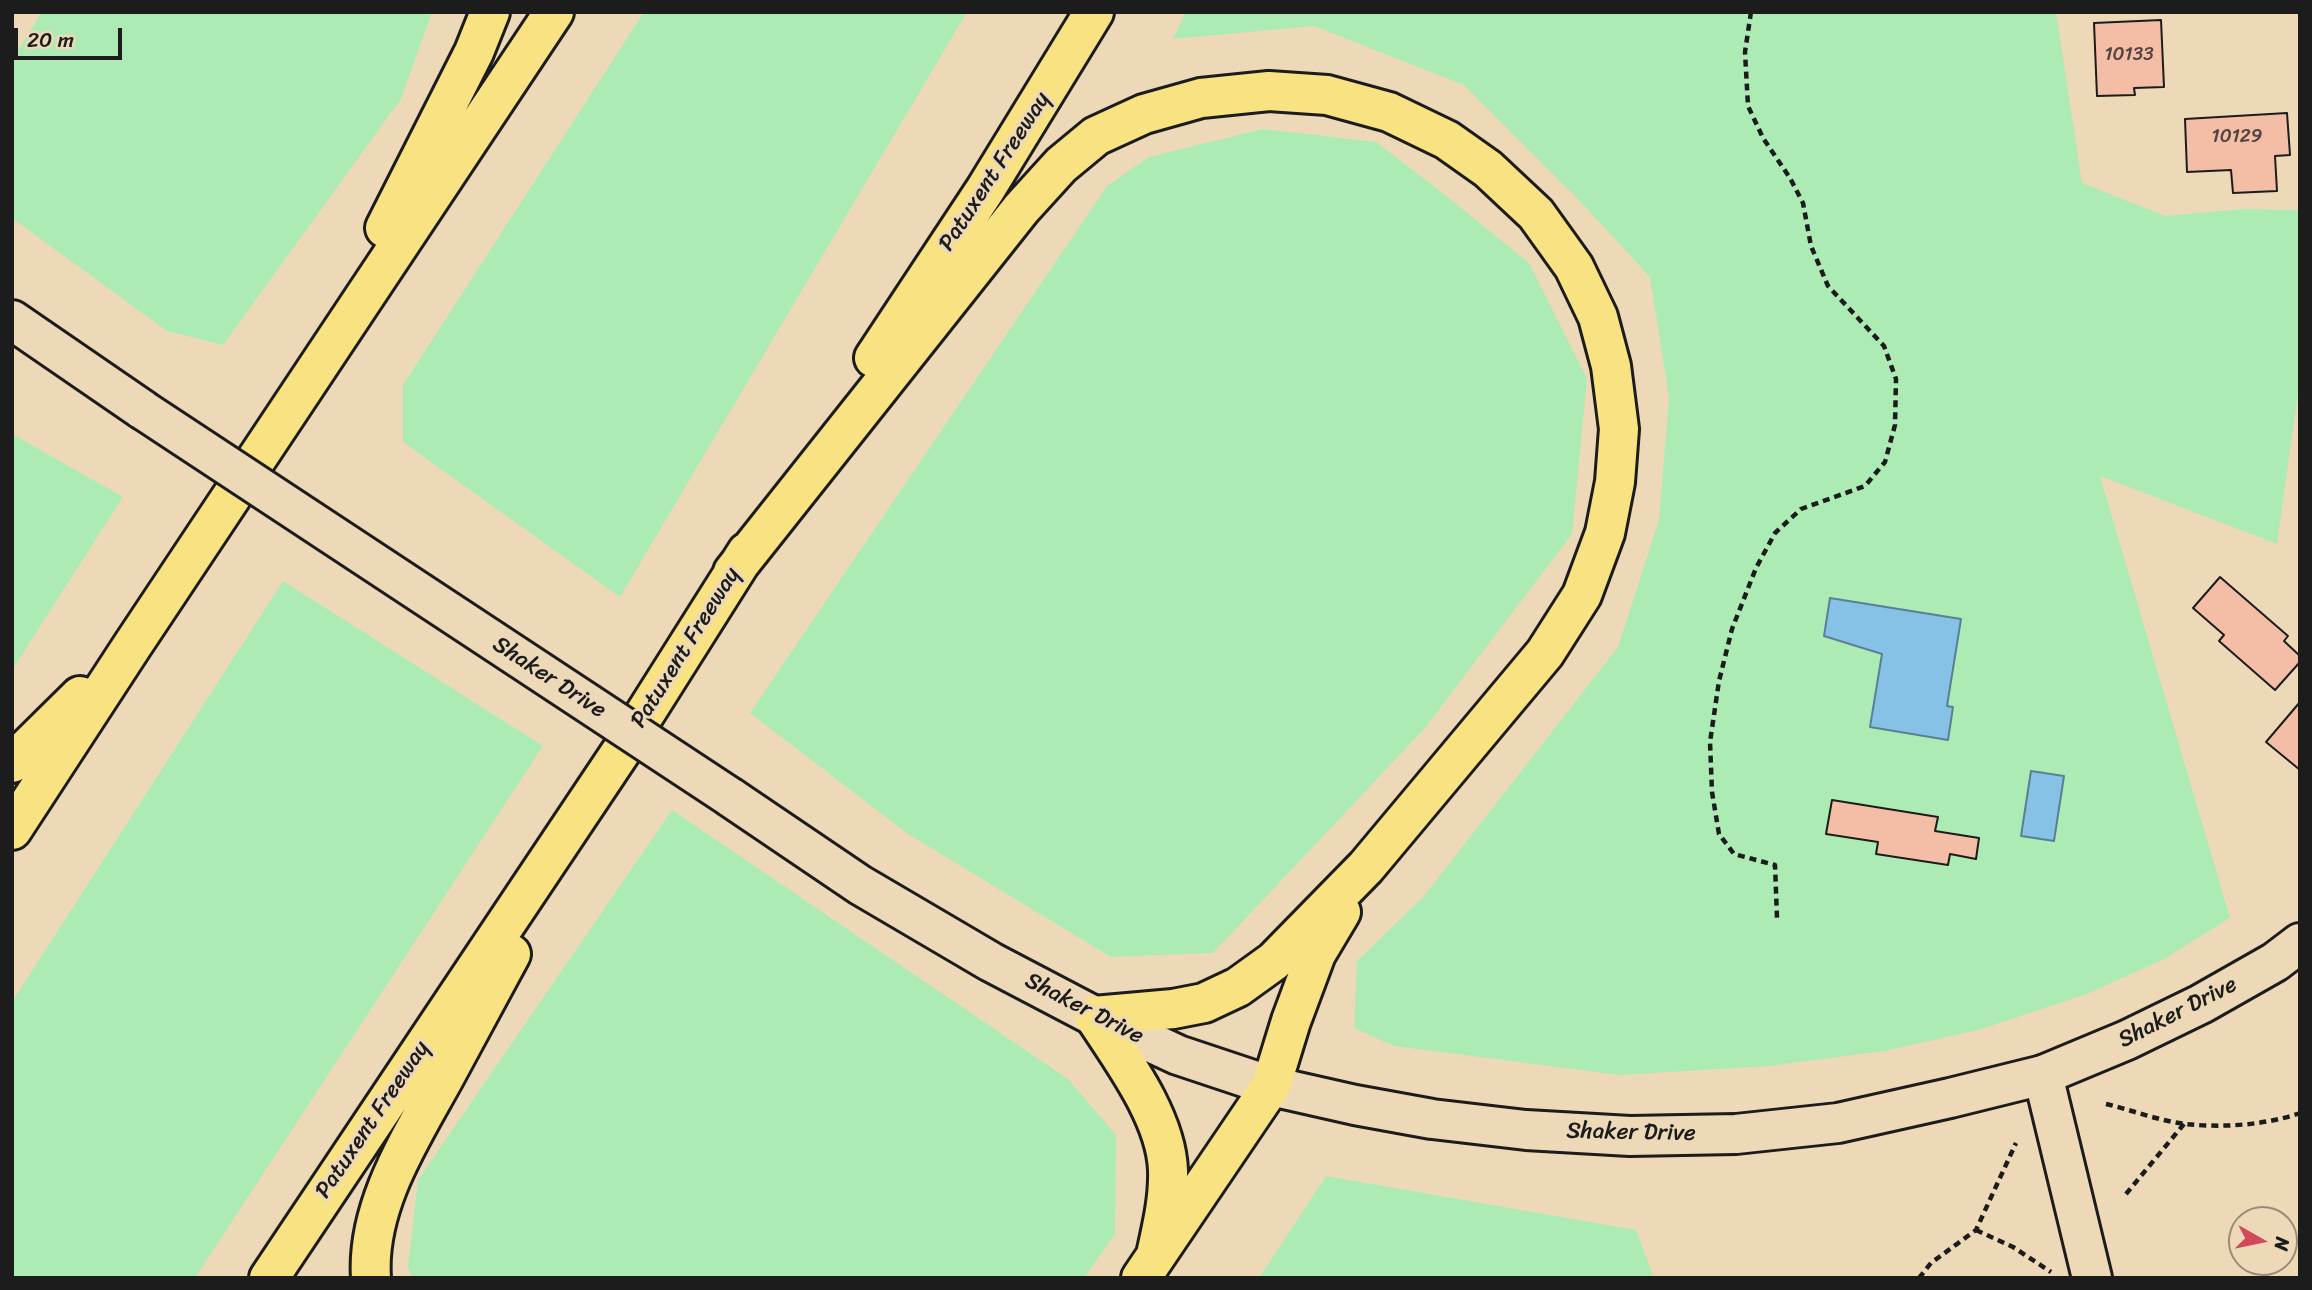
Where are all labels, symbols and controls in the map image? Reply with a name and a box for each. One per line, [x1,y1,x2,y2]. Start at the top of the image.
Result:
scale bar [18,14,126,58]
text: 20 m [27,21,74,59]
house number: 10133 [2104,44,2154,66]
street label: Patuxent Freeway [933,87,1057,257]
house number: 10129 [2212,126,2262,148]
street label: Patuxent Freeway [626,563,746,733]
street label: Shaker Drive [487,631,611,725]
street label: Shaker Drive [1020,967,1148,1051]
street label: Shaker Drive [2114,971,2242,1055]
street label: Patuxent Freeway [310,1036,436,1204]
street label: Shaker Drive [1566,1118,1696,1148]
north arrow [2228,1206,2298,1276]
text: N [2265,1235,2300,1253]

